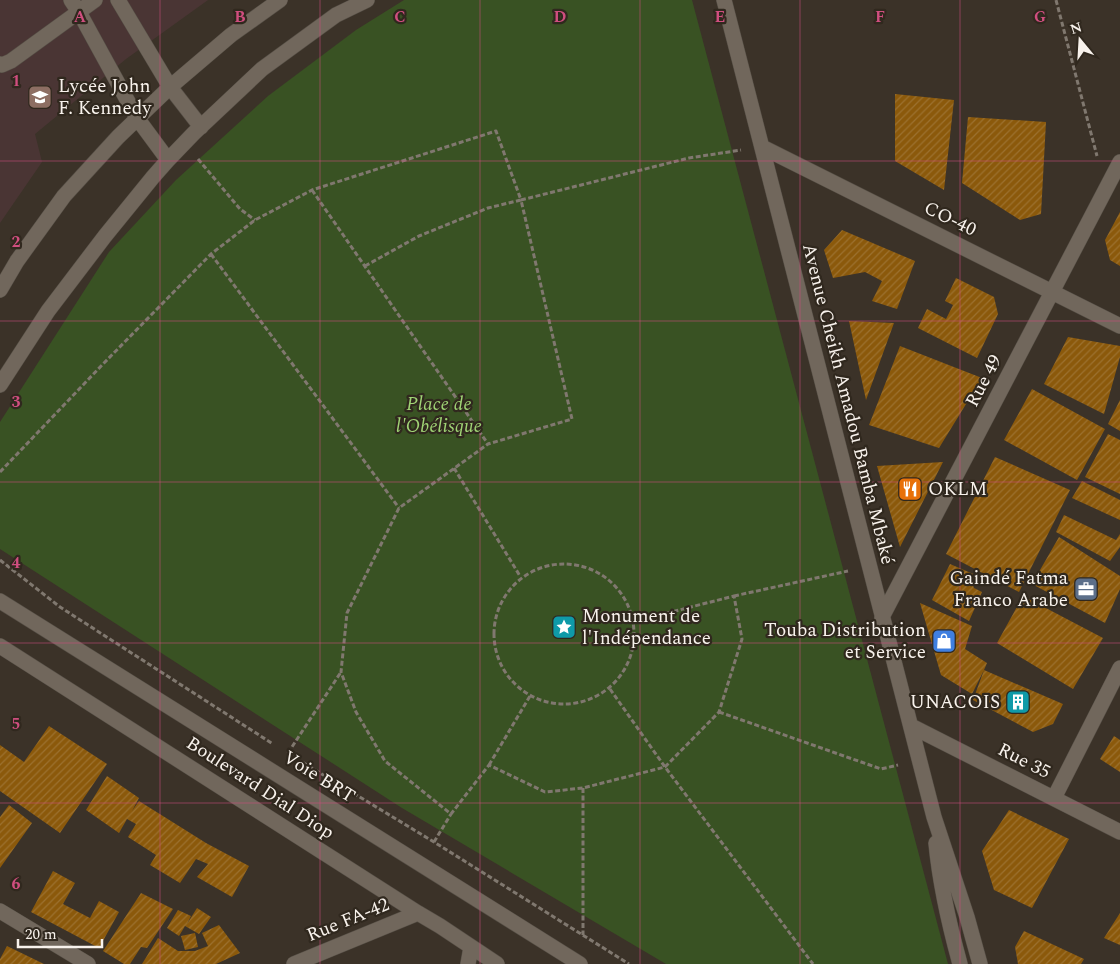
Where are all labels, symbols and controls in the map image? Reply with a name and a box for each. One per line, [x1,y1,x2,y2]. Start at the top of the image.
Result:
text: A [74,5,87,29]
text: B [234,5,246,29]
text: C [394,5,406,29]
text: D [554,5,567,29]
text: E [715,5,725,29]
text: F [875,5,885,29]
text: G [1034,5,1046,29]
north arrow [1055,15,1105,65]
text: N [1067,16,1085,40]
text: 1 [12,69,20,93]
place label: Lycée John F. Kennedy [58,72,152,123]
school or university icon: Lycée John F. Kennedy [27,84,53,110]
street label: CO-40 [919,194,981,244]
text: 2 [12,230,21,254]
street label: Avenue Cheikh Amadou Bamba Mbaké [794,240,902,568]
street label: Rue 49 [958,349,1010,413]
text: 3 [12,390,21,414]
park label: Place de l'Obélisque [396,390,482,441]
place label: OKLM [928,475,987,504]
restaurant icon: OKLM [897,476,923,502]
text: 4 [12,551,21,575]
place label: Gaindé Fatma Franco Arabe [950,564,1069,615]
office icon: Gaindé Fatma Franco Arabe [1073,576,1099,602]
place label: Monument de l'Indépendance [582,602,711,653]
place icon: Monument de l'Indépendance [551,614,577,640]
place label: Touba Distribution et Service [764,616,926,667]
shop icon: Touba Distribution et Service [931,628,957,654]
place label: UNACOIS [910,688,1000,717]
building icon: UNACOIS [1005,689,1031,715]
text: 5 [12,712,20,736]
street label: Boulevard Dial Diop [180,729,340,847]
street label: Rue 35 [992,735,1056,787]
street label: Voie BRT [277,743,361,811]
text: 6 [12,872,21,896]
street label: Rue FA-42 [302,890,394,950]
scale bar [18,916,101,948]
text: 20 m [25,923,57,946]

